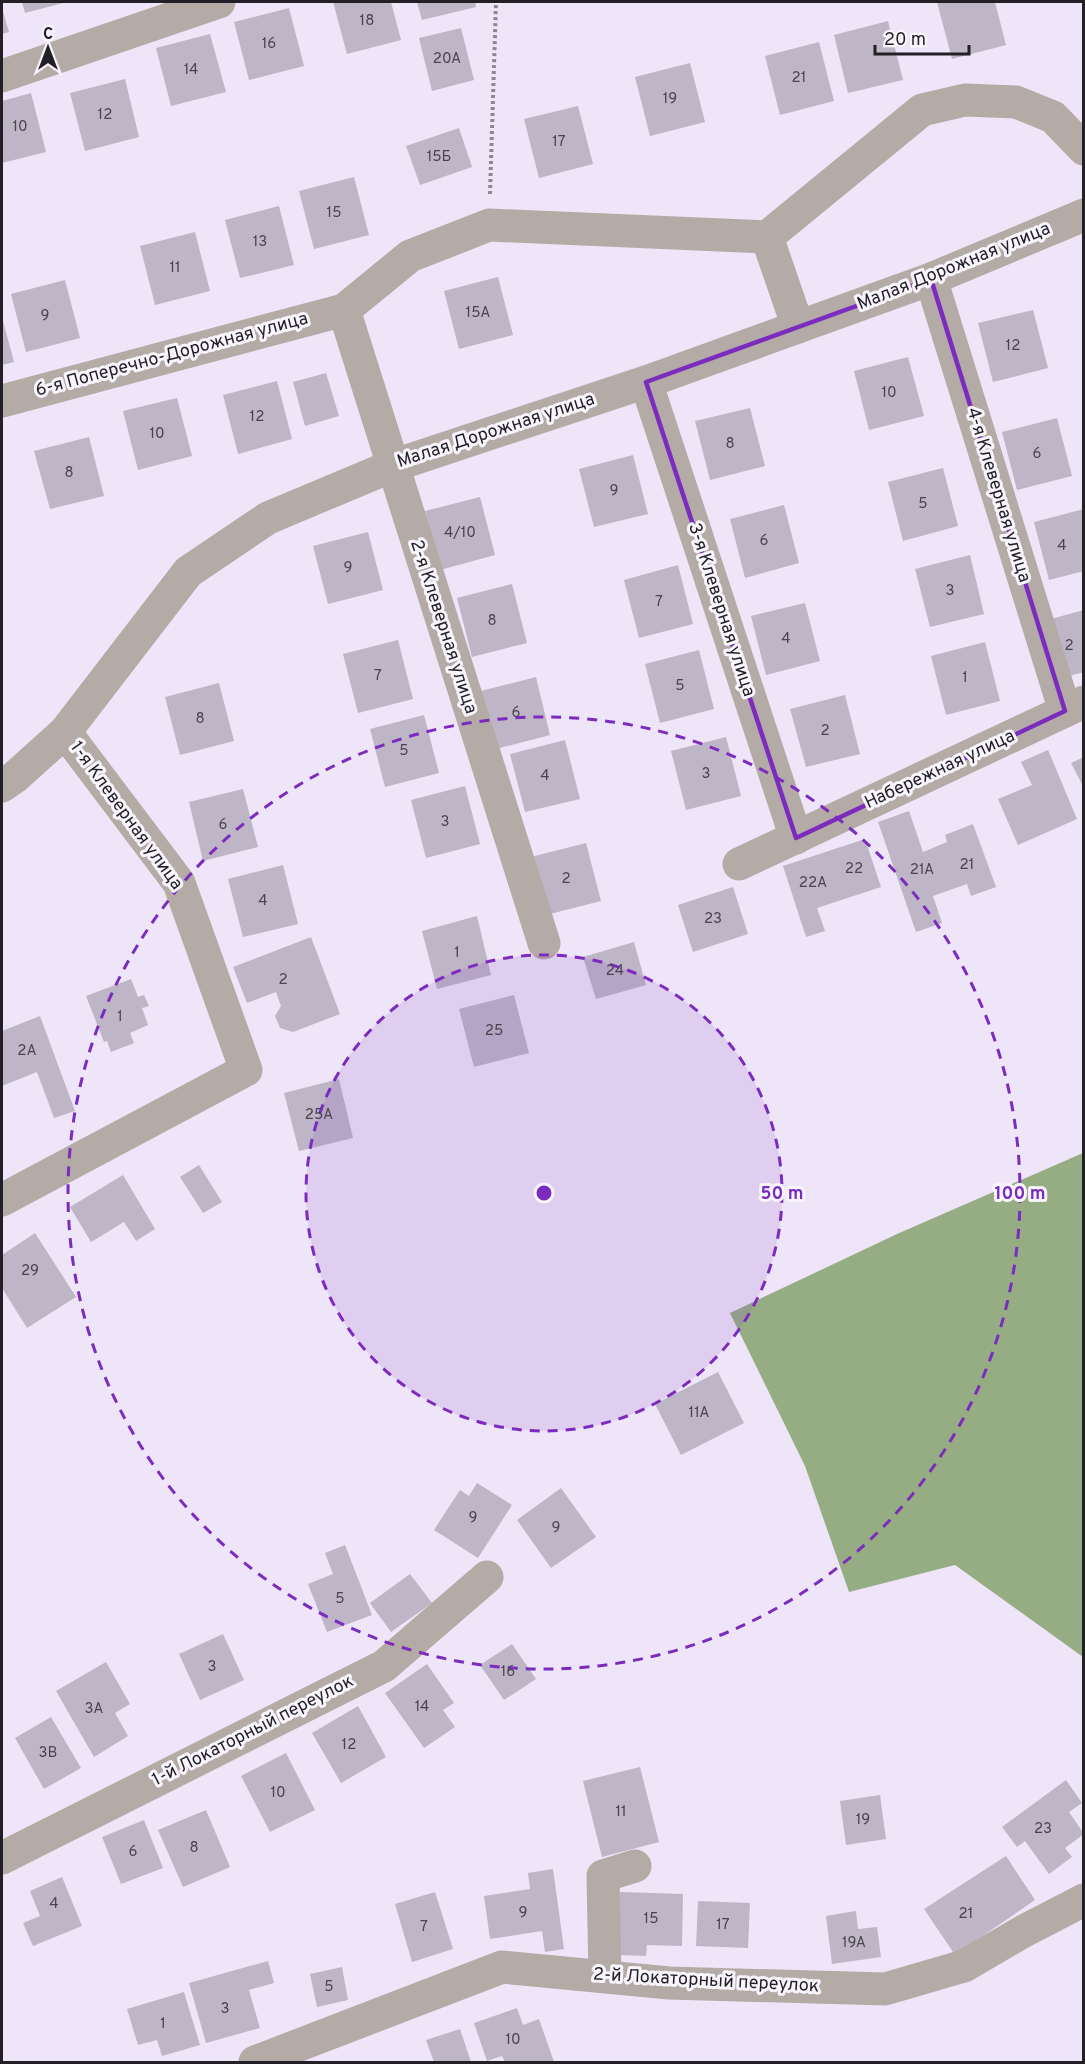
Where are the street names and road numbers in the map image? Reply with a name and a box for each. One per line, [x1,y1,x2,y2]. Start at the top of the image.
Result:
street label: Малая Дорожная улица [854,218,1054,316]
street label: 6-я Поперечно-Дорожная улица [33,307,311,403]
street label: Малая Дорожная улица [394,388,598,474]
street label: 4-я Клеверная улица [960,405,1036,585]
street label: 3-я Клеверная улица [682,520,760,700]
street label: 2-я Клеверная улица [404,537,482,717]
street label: Набережная улица [861,725,1019,815]
street label: 1-я Клеверная улица [64,737,188,895]
street label: 1-й Локаторный переулок [148,1670,358,1792]
street label: 2-й Локаторный переулок [592,1964,820,1998]

